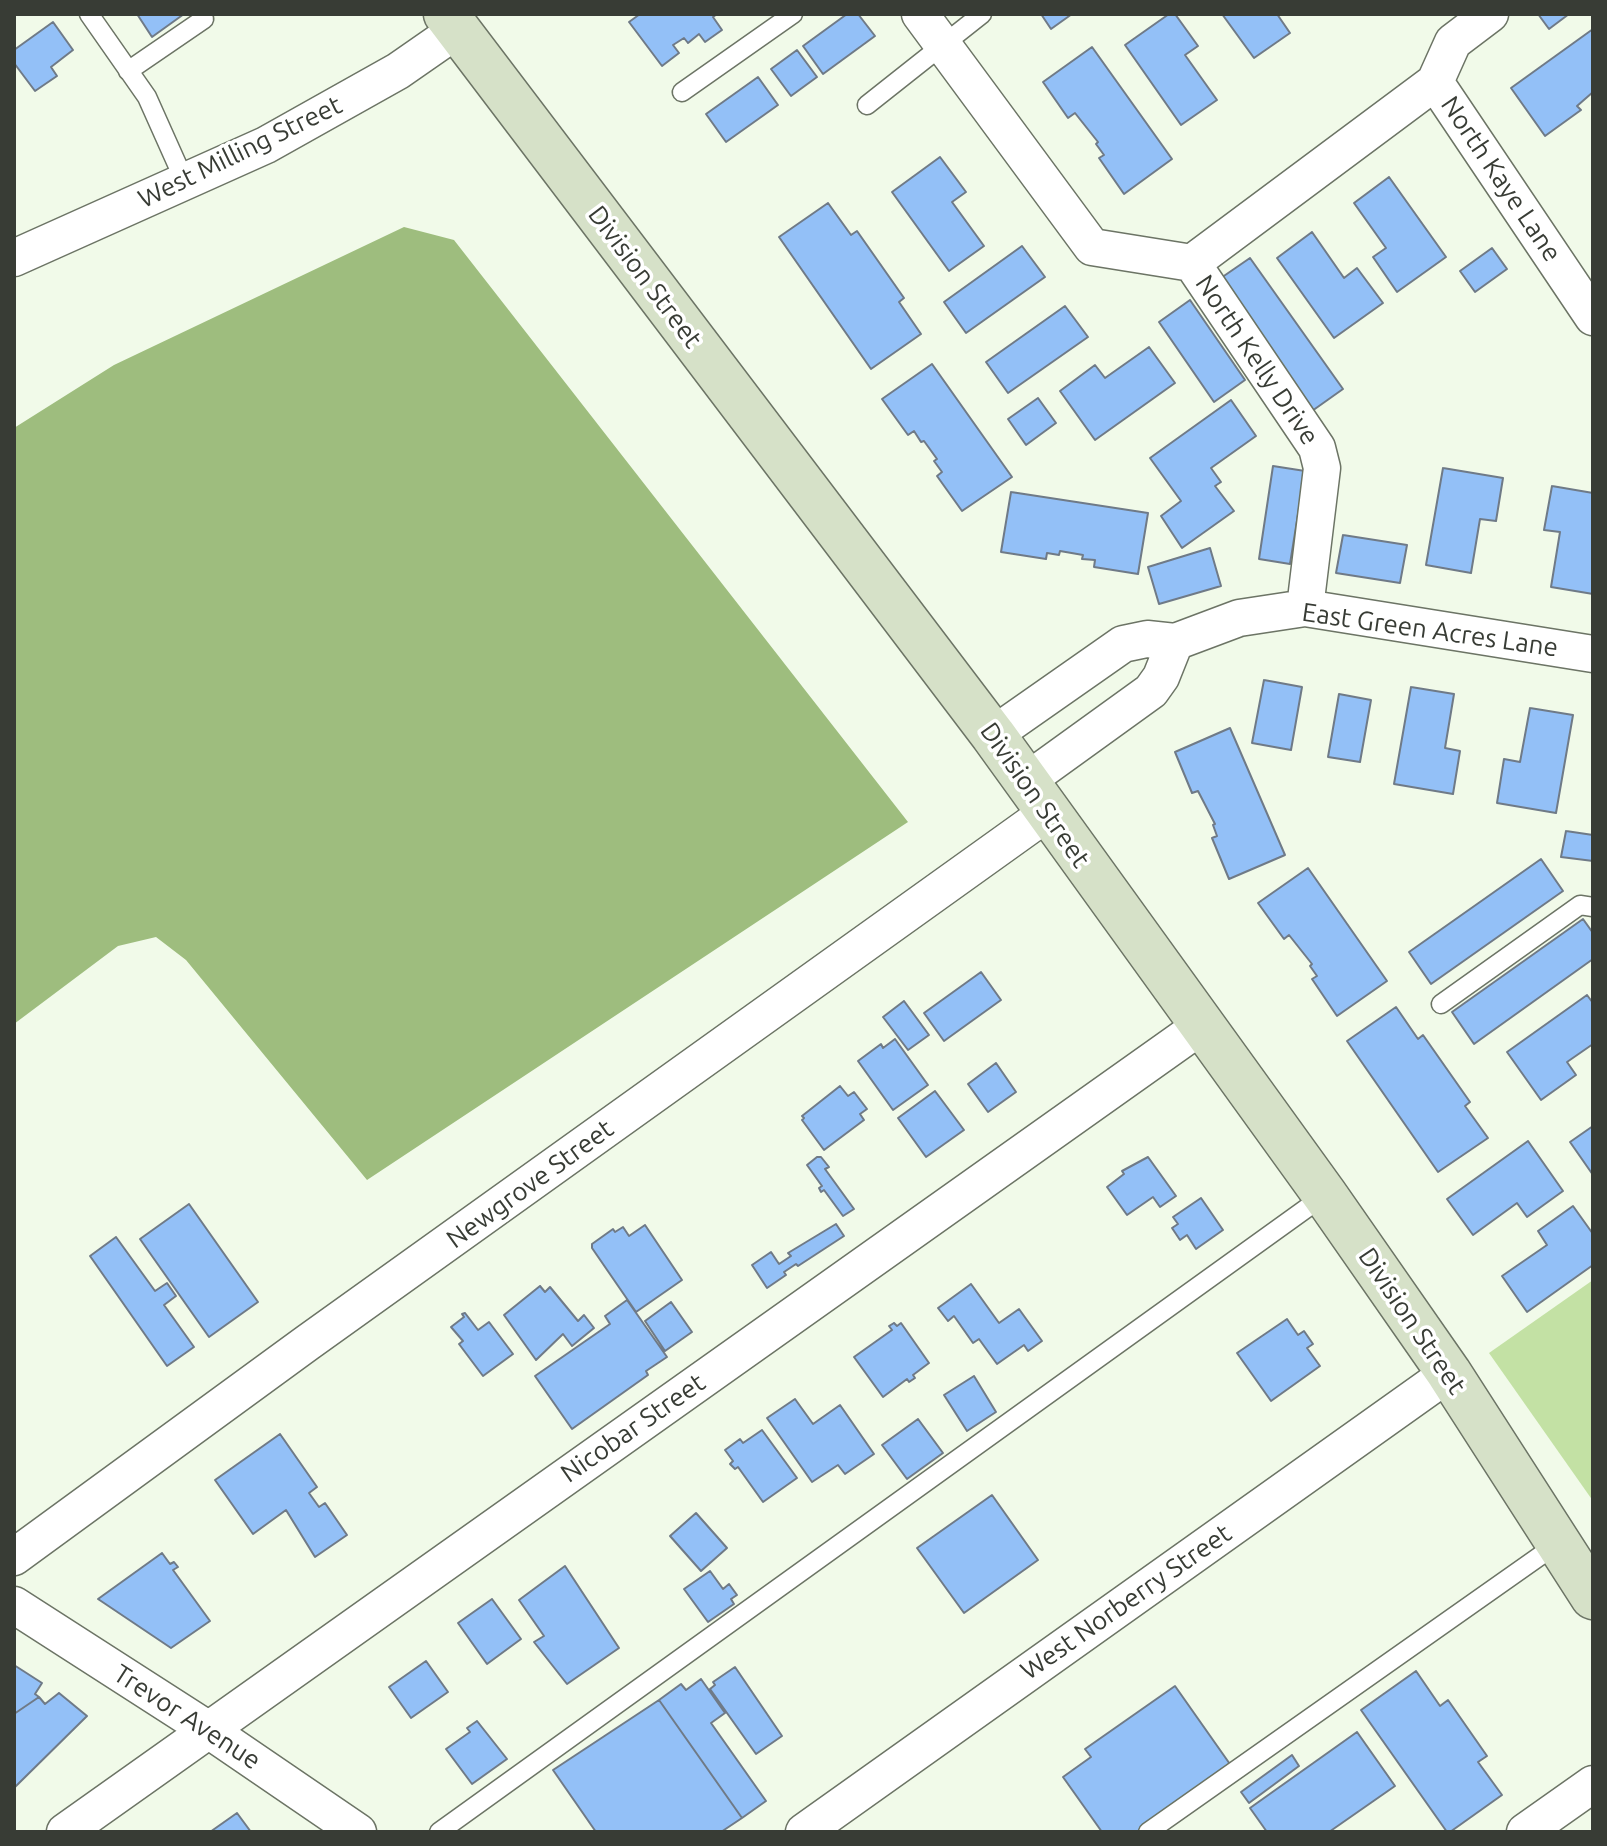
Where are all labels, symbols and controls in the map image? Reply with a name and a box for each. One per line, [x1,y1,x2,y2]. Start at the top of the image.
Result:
street label: West Milling Street [133,89,347,215]
street label: North Kaye Lane [1434,91,1568,267]
street label: Division Street [581,200,709,354]
street label: North Kelly Drive [1189,269,1325,451]
street label: East Green Acres Lane [1300,597,1560,663]
street label: Division Street [974,716,1096,874]
street label: Newgrove Street [441,1113,619,1255]
street label: Division Street [1352,1242,1472,1400]
street label: Nicobar Street [555,1367,711,1489]
street label: West Norberry Street [1015,1518,1237,1686]
street label: Trevor Avenue [108,1658,266,1776]

